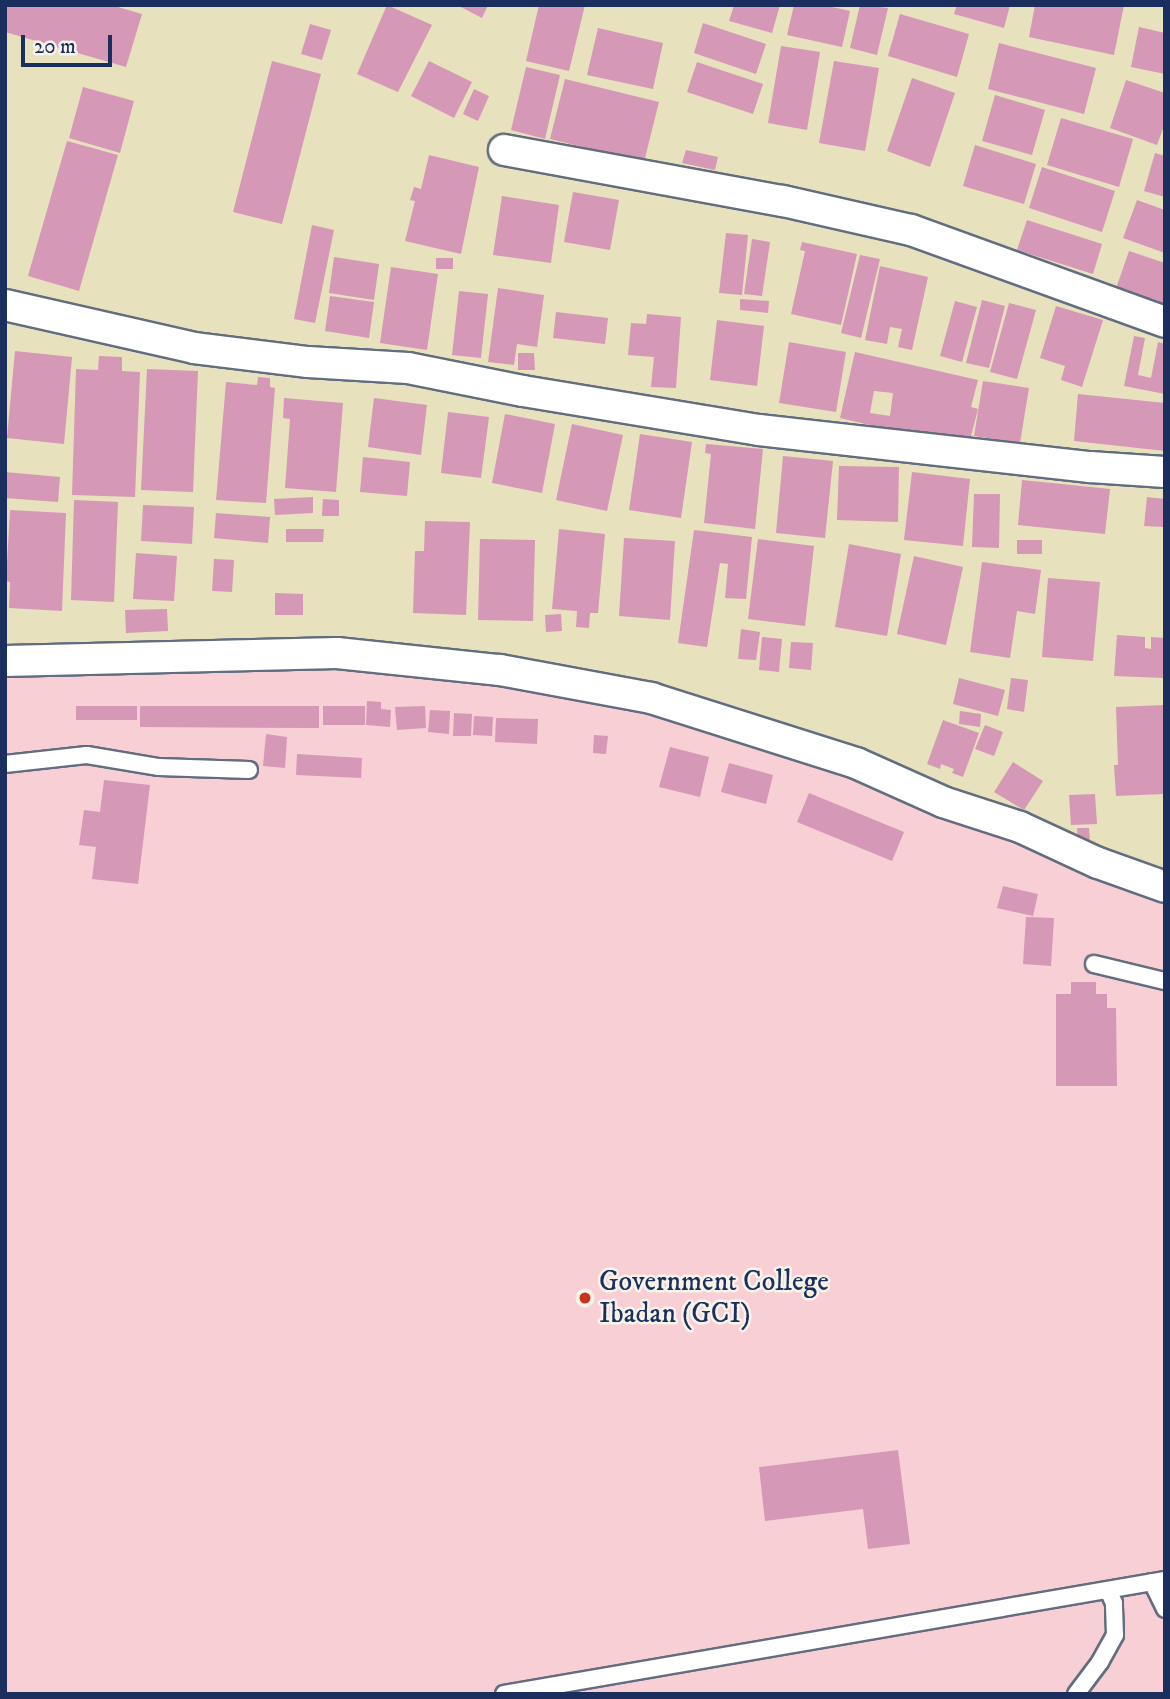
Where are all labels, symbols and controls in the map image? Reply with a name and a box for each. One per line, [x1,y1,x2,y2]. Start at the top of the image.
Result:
scale bar [24,21,116,65]
text: 20 m [34,34,76,60]
place label: Government College Ibadan (GCI) [599,1265,829,1331]
marker: Government College Ibadan (GCI) [577,1290,593,1306]

